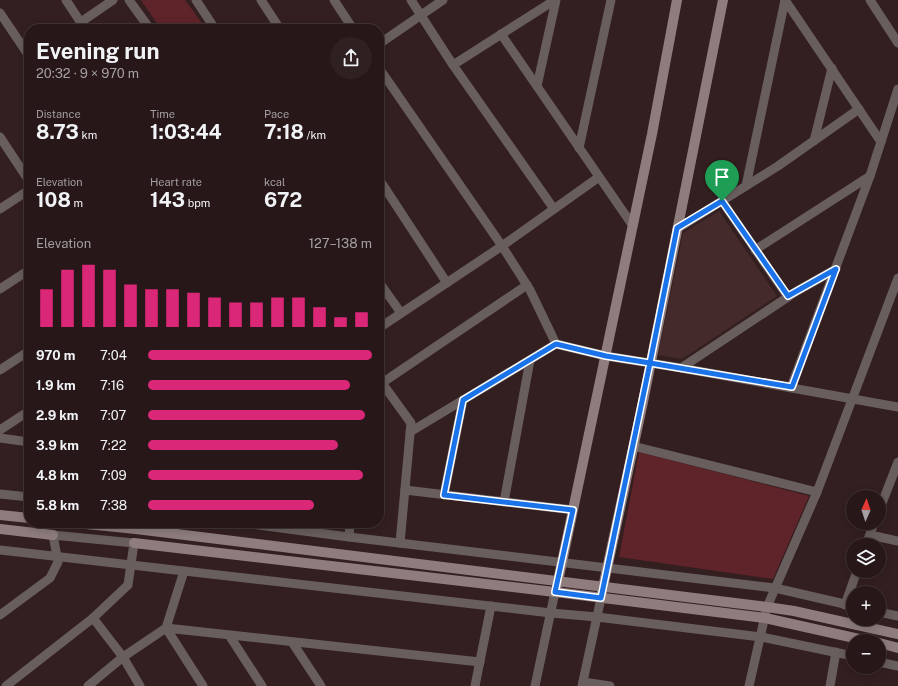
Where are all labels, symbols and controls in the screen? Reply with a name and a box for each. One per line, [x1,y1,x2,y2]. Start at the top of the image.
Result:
button: share [330,37,372,79]
text: Evening run [36,38,160,64]
text: 20:32 · 9 × 970 m [36,66,139,81]
text: Distance [36,108,81,120]
text: Time [150,108,175,120]
text: Pace [264,108,289,120]
text: 8.73 [36,120,79,144]
text: 1:03:44 [150,120,222,144]
text: 7:18 [264,120,304,144]
text: km [79,129,97,141]
text: /km [304,129,326,141]
pin [705,160,739,201]
icon: arrive [711,166,733,188]
text: Elevation [36,176,83,188]
text: Heart rate [150,176,202,188]
text: kcal [264,176,285,188]
text: 108 [36,188,71,212]
text: 143 [150,188,185,212]
text: 672 [264,188,302,212]
text: m [71,197,83,209]
text: bpm [185,197,210,209]
text: Elevation [36,236,91,251]
text: 127–138 m [309,236,372,251]
text: 970 m [36,348,75,363]
text: 7:04 [100,348,127,363]
text: 1.9 km [36,378,76,393]
text: 7:16 [100,378,124,393]
text: 2.9 km [36,408,78,423]
text: 7:07 [100,408,126,423]
text: 3.9 km [36,438,79,453]
text: 7:22 [100,438,127,453]
text: 4.8 km [36,468,79,483]
text: 7:09 [100,468,127,483]
north arrow [846,490,886,530]
map controls [846,490,886,674]
text: 5.8 km [36,498,79,513]
text: 7:38 [100,498,127,513]
button: layers [846,538,886,578]
button: + [846,586,886,626]
button: − [846,634,886,674]

